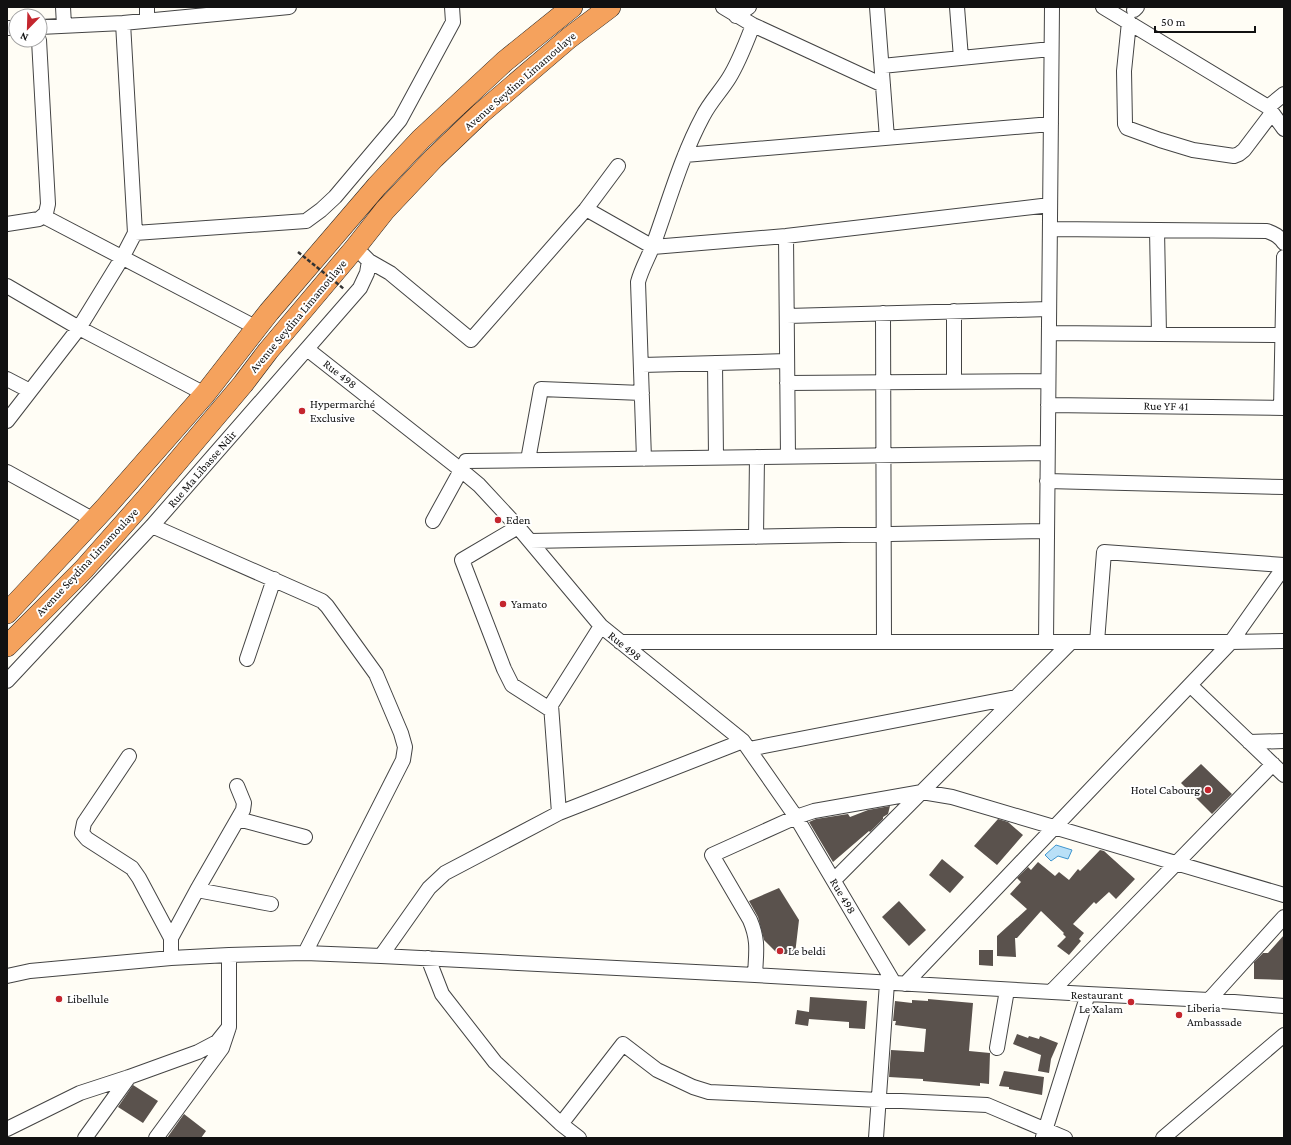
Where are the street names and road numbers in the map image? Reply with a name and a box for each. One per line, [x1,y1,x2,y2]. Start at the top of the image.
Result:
street label: Avenue Seydina Limamoulaye [461,29,579,133]
street label: Avenue Seydina Limamoulaye [247,257,349,375]
street label: Rue 498 [320,356,360,392]
street label: Rue YF 41 [1143,399,1189,413]
street label: Rue Ma Libasse Ndir [165,427,240,510]
street label: Avenue Seydina Limamoulaye [33,505,141,619]
street label: Rue 498 [605,628,645,664]
street label: Rue 498 [827,876,859,916]

